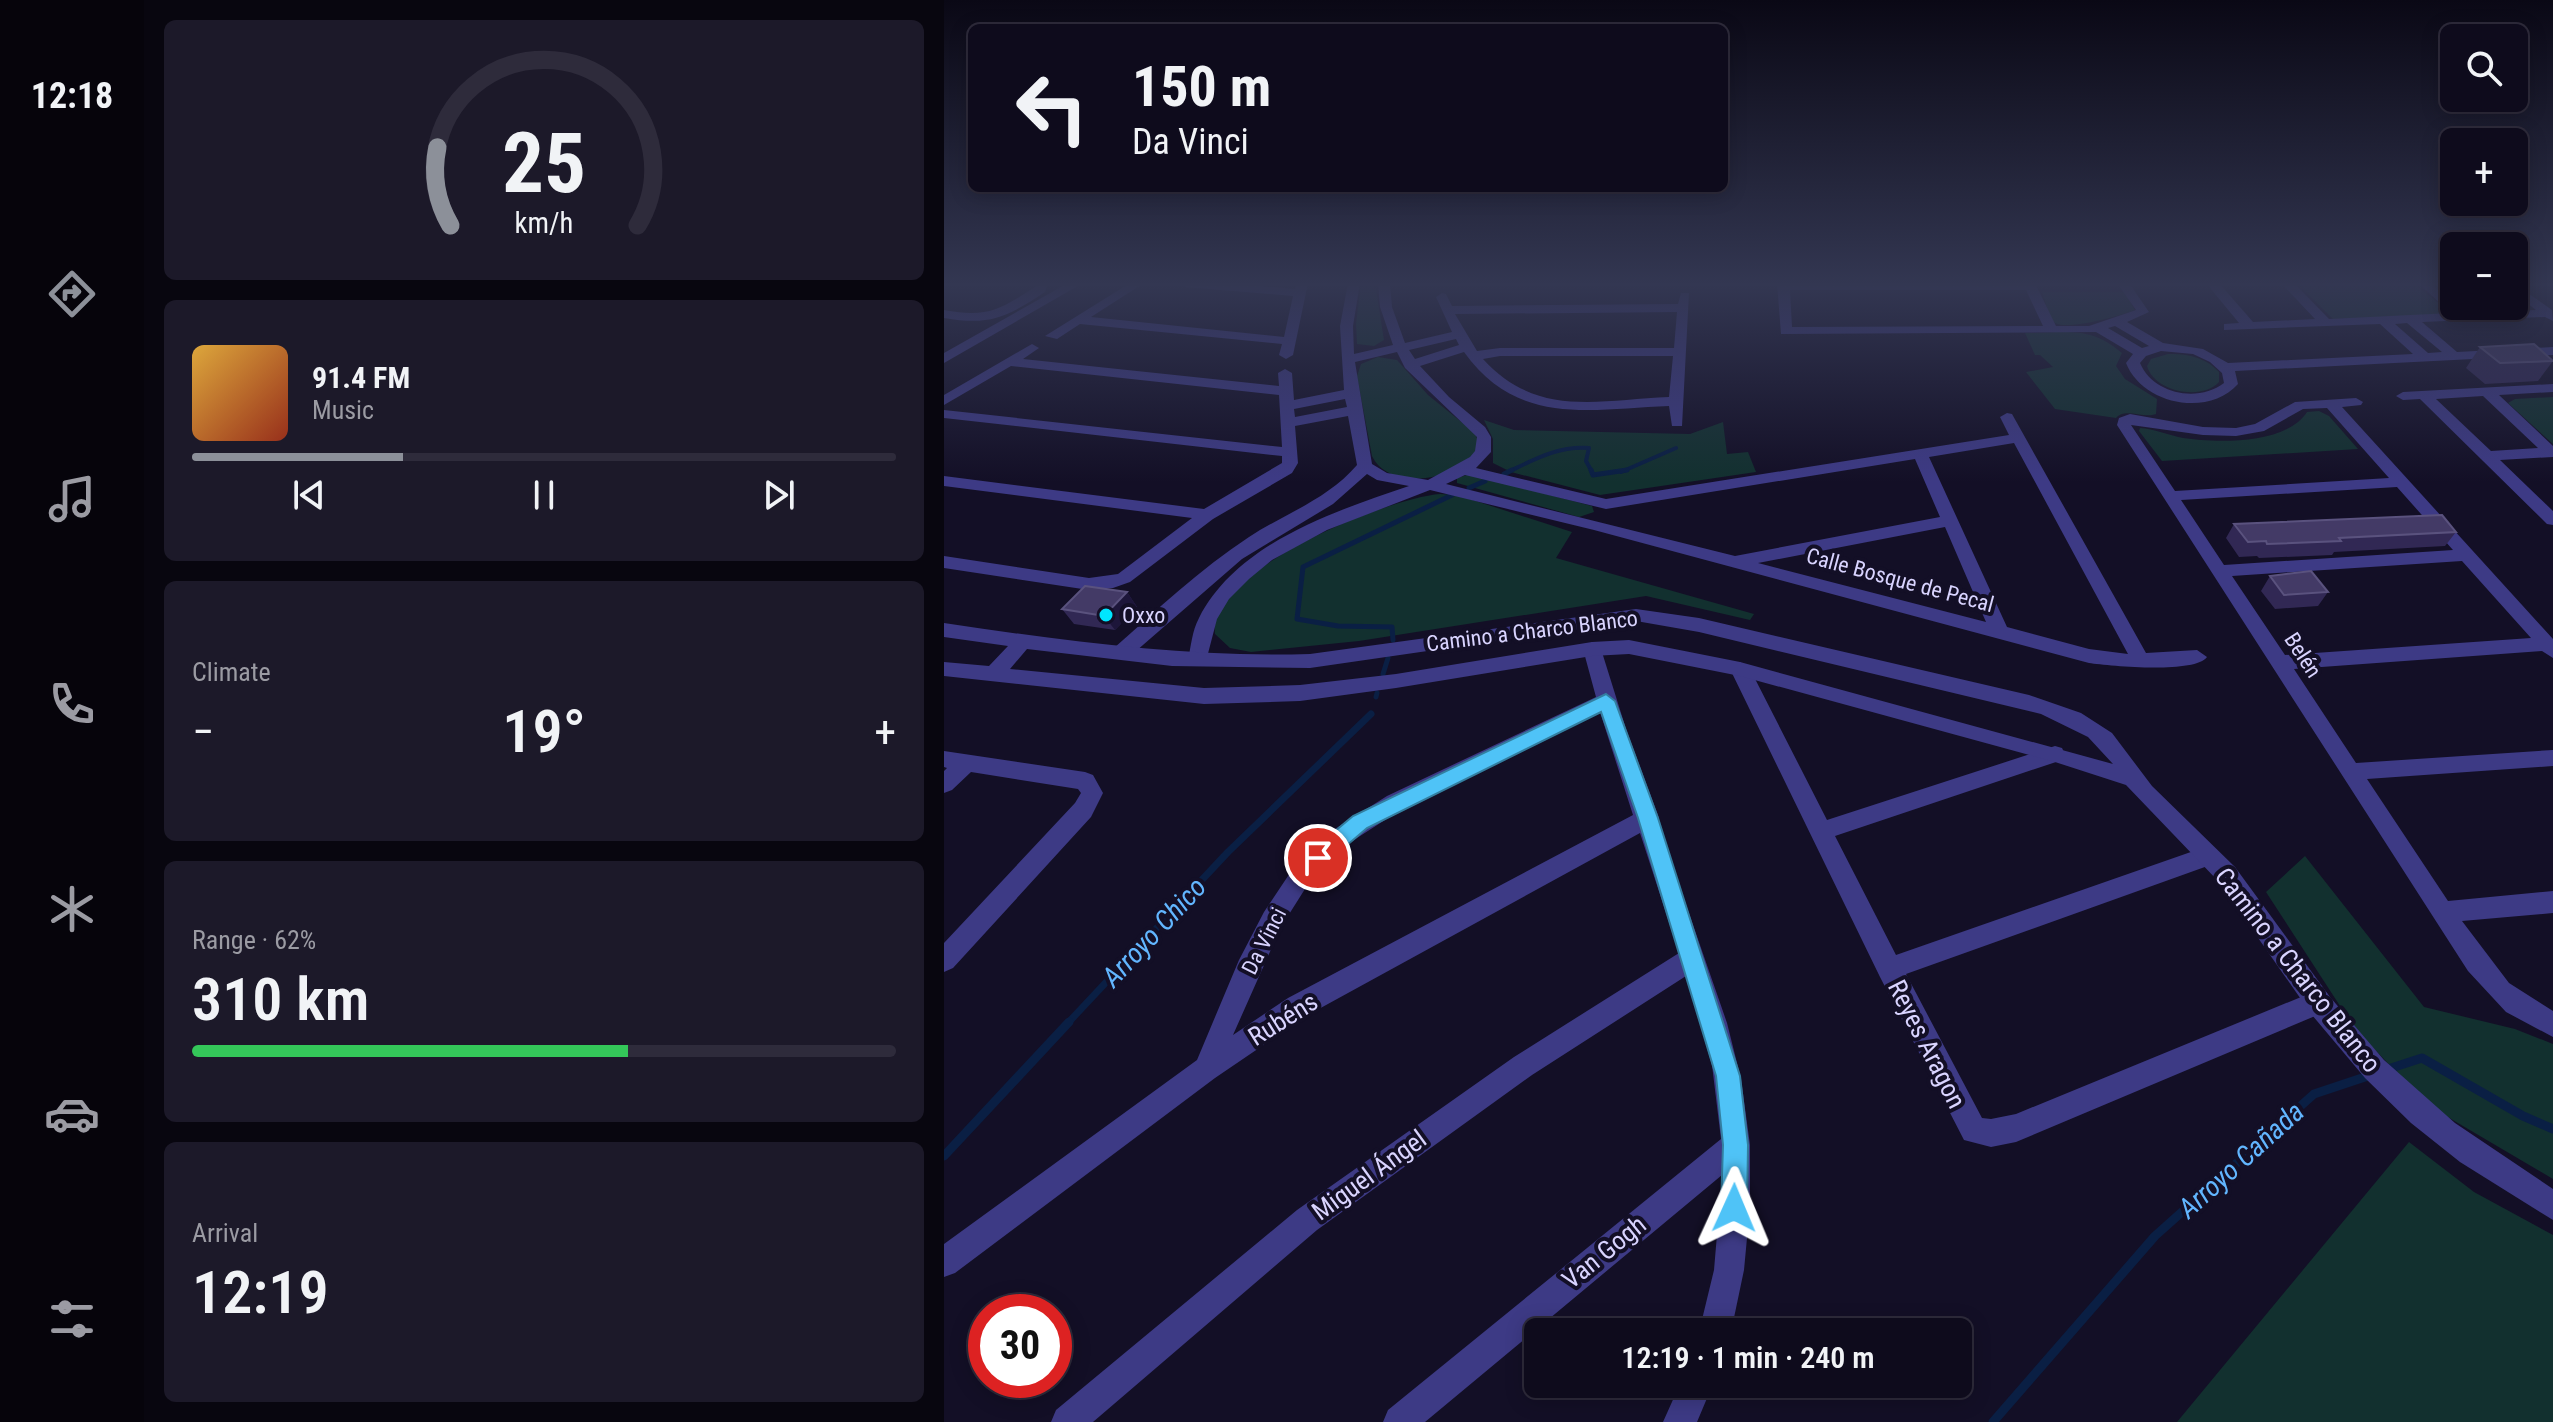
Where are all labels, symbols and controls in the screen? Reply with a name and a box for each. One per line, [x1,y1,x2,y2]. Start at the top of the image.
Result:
map controls [2440,24,2528,320]
button: search [2440,24,2528,112]
text: 150 m [1132,54,1271,120]
icon: left [1000,56,1104,160]
text: 12:18 [31,75,113,117]
text: 25 [502,115,586,212]
text: Da Vinci [1132,121,1249,163]
button: + [2440,128,2528,216]
text: km/h [515,206,573,240]
button: − [2440,232,2528,320]
icon: directions [44,266,100,322]
text: 91.4 FM [312,360,410,395]
text: Music [312,395,374,425]
icon: music [44,471,100,527]
icon: previous [287,473,331,517]
icon: pause [522,473,566,517]
icon: next [757,473,801,517]
street label: Calle Bosque de Pecal [1804,543,1996,617]
place label: Oxxo [1122,603,1165,628]
marker: Oxxo [1097,606,1115,624]
street label: Camino a Charco Blanco [1425,606,1639,656]
street label: Belén [2279,628,2327,682]
text: Climate [192,657,271,687]
icon: phone [44,676,100,732]
text: 19° [502,696,586,767]
text: − [192,706,214,758]
text: + [874,706,896,758]
pin [1284,824,1352,892]
icon: arrive [1296,836,1340,880]
street label: Camino a Charco Blanco [2209,862,2387,1078]
water label: Arroyo Chico [1094,871,1213,994]
icon: climate [44,881,100,937]
street label: Da Vinci [1237,904,1291,978]
text: Range · 62% [192,925,316,955]
text: 310 km [192,964,369,1035]
street label: Reyes Aragon [1882,975,1972,1113]
street label: Rubéns [1243,986,1323,1052]
icon: car [44,1086,100,1142]
water label: Arroyo Cañada [2171,1095,2311,1226]
street label: Miguel Ángel [1306,1124,1432,1226]
position arrow [1692,1166,1776,1250]
street label: Van Gogh [1556,1209,1652,1295]
text: Arrival [192,1218,258,1248]
text: 12:19 [192,1257,329,1328]
icon: filters [44,1291,100,1347]
speed limit sign: 30 [968,1294,1072,1398]
text: 12:19 · 1 min · 240 m [1621,1340,1875,1375]

